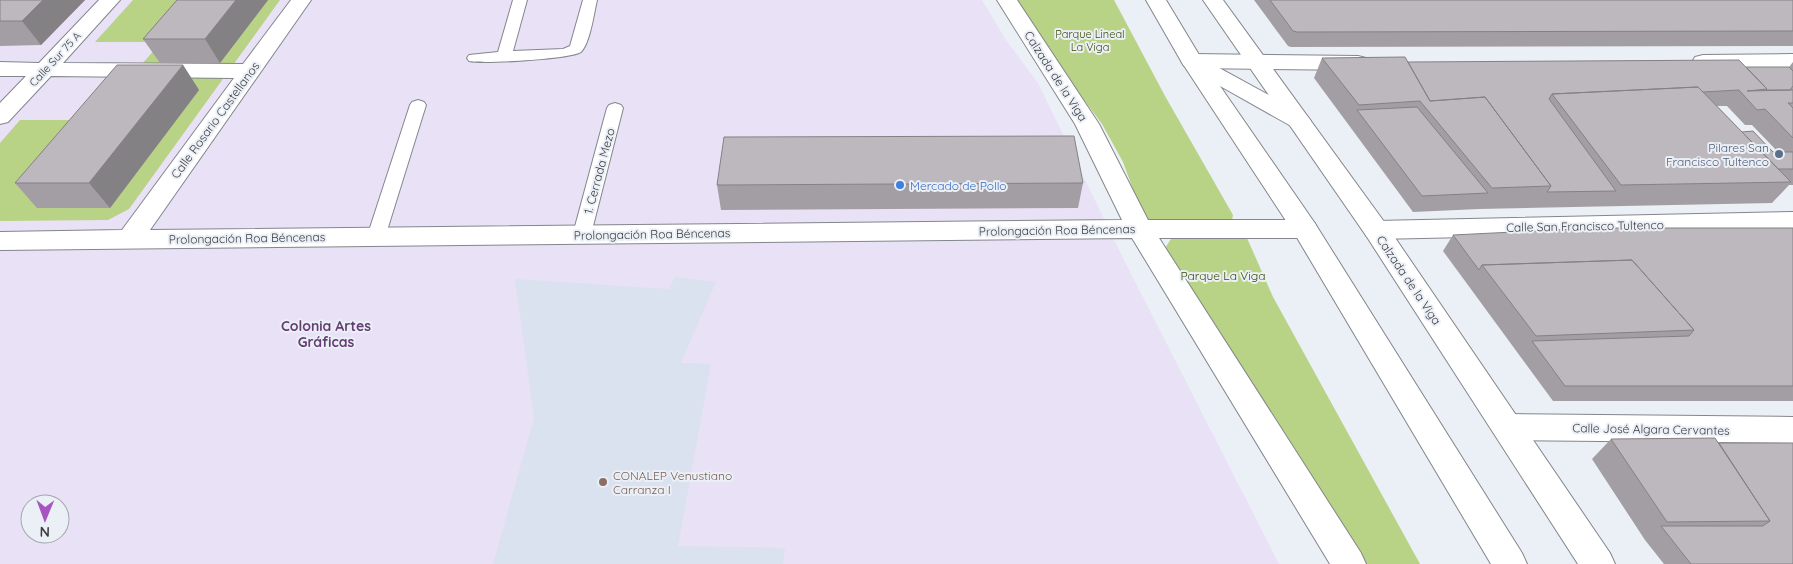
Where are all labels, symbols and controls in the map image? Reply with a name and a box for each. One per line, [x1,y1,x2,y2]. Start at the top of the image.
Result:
park label: Parque Lineal La Viga [1055,27,1125,54]
street label: Calzada de la Viga [1021,28,1091,124]
street label: Calle Sur 75 A [26,29,84,89]
street label: Calle Rosario Castellanos [168,58,263,181]
street label: 1. Cerrada Mezo [580,126,618,216]
place label: Pilares San Francisco Tultenco [1666,140,1769,169]
marker: Pilares San Francisco Tultenco [1773,148,1785,160]
place label: Mercado de Pollo [910,178,1007,193]
marker: Mercado de Pollo [894,179,906,191]
street label: Calle San Francisco Tultenco [1506,217,1664,235]
street label: Prolongación Roa Béncenas [979,221,1136,239]
street label: Prolongación Roa Béncenas [574,225,731,243]
street label: Prolongación Roa Béncenas [169,229,326,247]
street label: Calzada de la Viga [1374,232,1444,328]
park label: Parque La Viga [1180,268,1266,283]
district label: Colonia Artes Gráficas [281,317,371,351]
street label: Calle José Algara Cervantes [1572,420,1730,438]
place label: CONALEP Venustiano Carranza I [613,468,732,497]
marker: CONALEP Venustiano Carranza I [597,476,609,488]
north arrow [20,494,70,544]
text: N [39,523,50,541]

